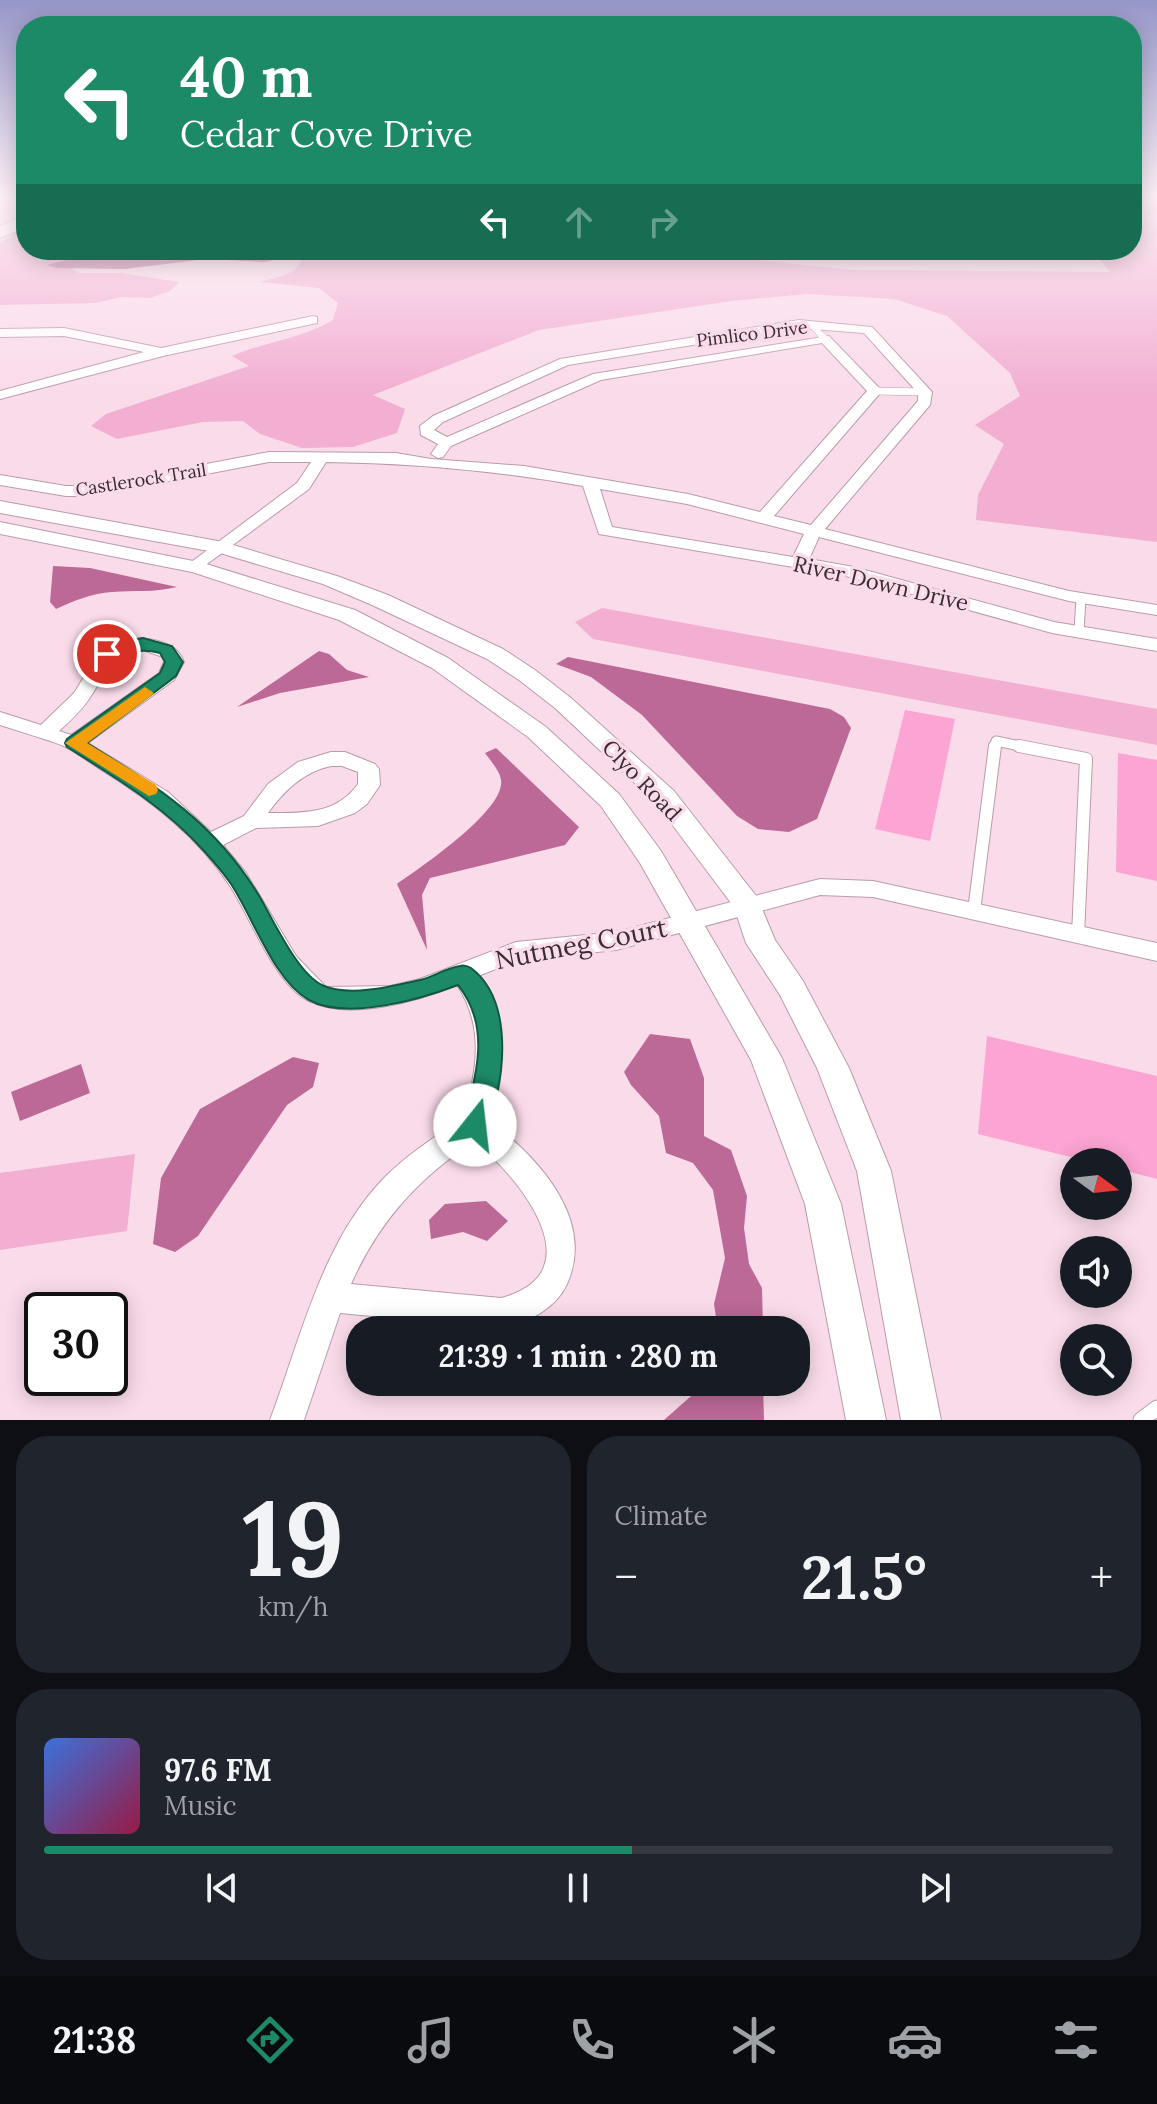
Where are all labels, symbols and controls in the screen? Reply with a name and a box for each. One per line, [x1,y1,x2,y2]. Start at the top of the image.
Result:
text: 40 m [180,41,313,112]
icon: left [48,48,152,152]
text: Cedar Cove Drive [180,111,473,157]
icon: left [473,200,517,244]
icon: ahead [557,200,601,244]
icon: right [641,200,685,244]
street label: Pimlico Drive [695,315,809,352]
street label: Castlerock Trail [74,458,208,501]
street label: River Down Drive [791,549,971,617]
pin [73,620,141,688]
icon: arrive [85,632,129,676]
street label: Clyo Road [596,733,688,827]
street label: Nutmeg Court [492,911,670,976]
position arrow [433,1083,517,1167]
north arrow [1060,1148,1132,1220]
map controls [1060,1148,1132,1396]
button: sound [1060,1236,1132,1308]
speed limit sign: 30 [24,1292,128,1396]
button: search [1060,1324,1132,1396]
text: 21:39 · 1 min · 280 m [438,1337,718,1375]
text: 19 [242,1471,344,1604]
text: Climate [615,1499,708,1532]
text: 21.5° [801,1539,927,1615]
text: − [615,1549,638,1605]
text: + [1090,1549,1113,1605]
text: km/h [258,1590,328,1623]
text: 97.6 FM [164,1751,272,1789]
text: Music [164,1789,237,1822]
icon: previous [200,1866,244,1910]
icon: pause [556,1866,600,1910]
icon: next [913,1866,957,1910]
icon: directions [242,2012,298,2068]
icon: music [403,2012,459,2068]
icon: phone [564,2012,620,2068]
icon: climate [726,2012,782,2068]
icon: car [887,2012,943,2068]
icon: filters [1048,2012,1104,2068]
text: 21:38 [53,2017,136,2063]

